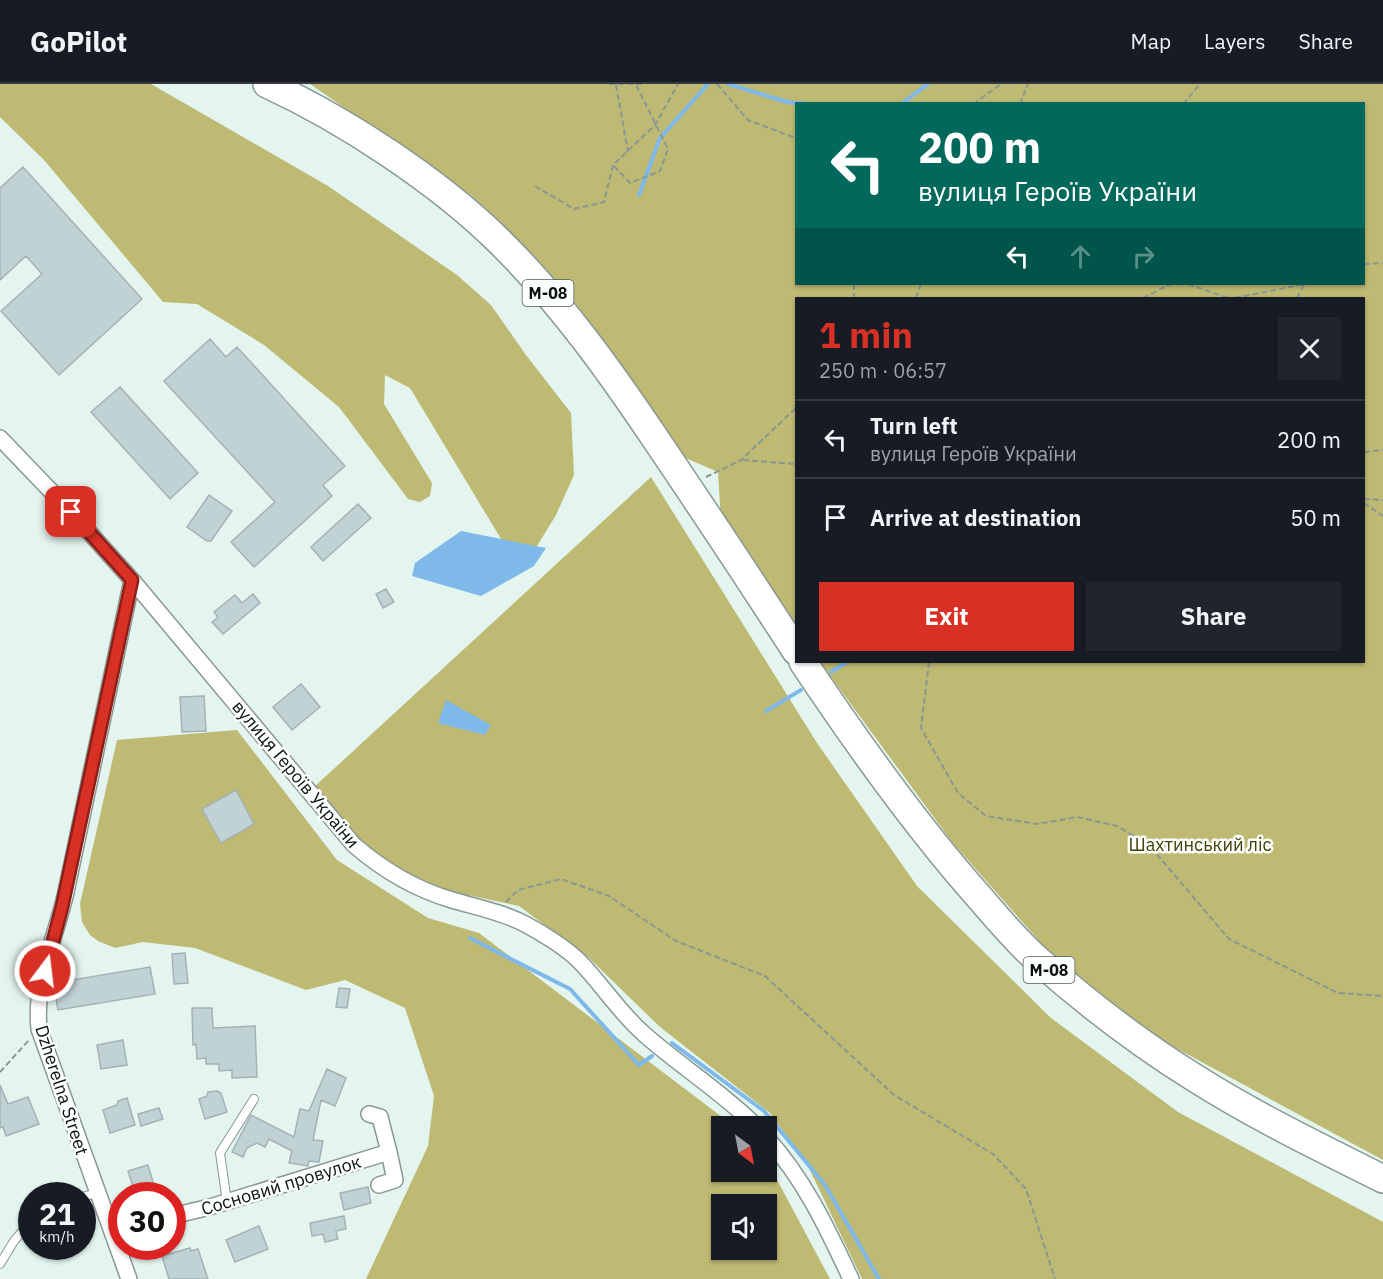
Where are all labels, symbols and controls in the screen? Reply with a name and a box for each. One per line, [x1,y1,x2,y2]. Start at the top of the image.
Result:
text: GoPilot [30,23,127,60]
text: Map [1131,27,1171,55]
text: Layers [1204,27,1266,55]
text: Share [1299,27,1353,55]
text: 200 m [918,120,1041,175]
icon: left [819,126,897,204]
text: вулиця Героїв України [918,173,1197,208]
icon: left [1001,240,1034,273]
icon: ahead [1064,240,1097,273]
icon: right [1127,240,1160,273]
road number: М-08 [522,280,574,306]
text: 1 min [819,311,913,358]
button: close [1278,317,1341,380]
text: 250 m · 06:57 [819,357,947,384]
text: Turn left [870,411,958,440]
icon: left [819,423,852,456]
text: 200 m [1277,425,1341,454]
text: вулиця Героїв України [870,440,1077,467]
pin [45,486,96,537]
icon: arrive [54,495,87,528]
icon: arrive [819,501,852,534]
text: Arrive at destination [870,503,1081,532]
text: 50 m [1290,503,1341,532]
button: Exit [819,582,1074,651]
button: Share [1086,582,1341,651]
street label: вулиця Героїв України [227,695,365,853]
park label: Шахтинський ліс [1128,833,1272,856]
position arrow [13,939,77,1003]
road number: М-08 [1024,957,1074,983]
street label: Dzherelna Street [30,1022,94,1158]
north arrow [711,1116,777,1182]
map controls [711,1116,777,1260]
street label: Сосновий провулок [198,1150,364,1220]
speed limit sign: 30 [108,1182,186,1260]
text: 21 [39,1194,75,1233]
button: sound [711,1194,777,1260]
text: km/h [39,1227,75,1246]

